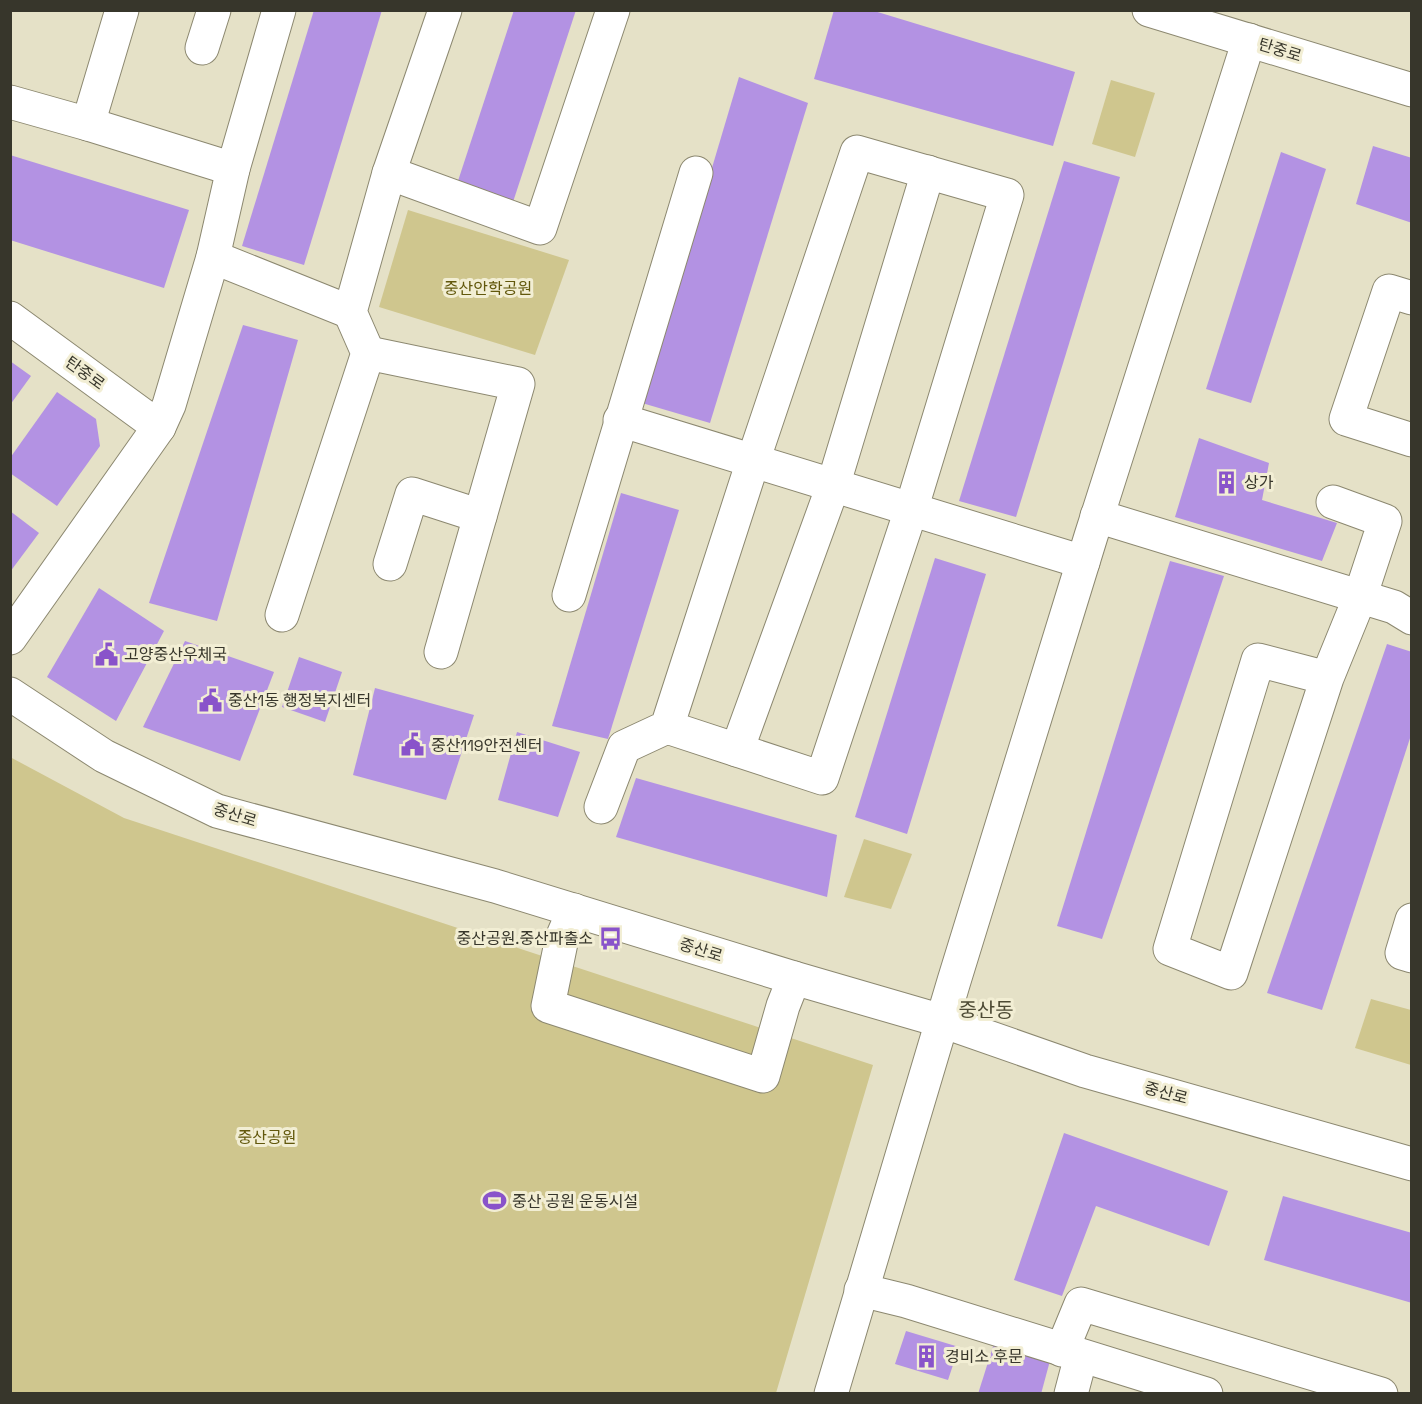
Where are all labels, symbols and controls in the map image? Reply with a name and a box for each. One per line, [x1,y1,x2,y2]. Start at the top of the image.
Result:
street label: 탄중로 [1256,34,1304,67]
park label: 중산안학공원 [444,278,532,299]
street label: 탄중로 [61,352,109,395]
building icon: 상가 [1213,469,1239,495]
place label: 상가 [1244,472,1274,493]
public building icon: 고양중산우체국 [93,641,119,667]
place label: 고양중산우체국 [124,644,227,665]
public building icon: 중산1동 행정복지센터 [197,687,223,713]
place label: 중산1동 행정복지센터 [228,690,371,711]
public building icon: 중산119안전센터 [400,732,426,758]
place label: 중산119안전센터 [431,735,543,756]
street label: 중산로 [211,799,259,832]
bus stop icon: 중산공원.중산파출소 [598,925,624,951]
place label: 중산공원.중산파출소 [456,928,593,949]
street label: 중산로 [677,934,725,967]
district label: 중산동 [958,997,1014,1023]
street label: 중산로 [1142,1077,1190,1109]
park label: 중산공원 [238,1127,296,1148]
sports icon: 중산 공원 운동시설 [481,1188,507,1214]
place label: 중산 공원 운동시설 [512,1191,638,1212]
building icon: 경비소 후문 [914,1343,940,1369]
place label: 경비소 후문 [945,1346,1023,1367]

